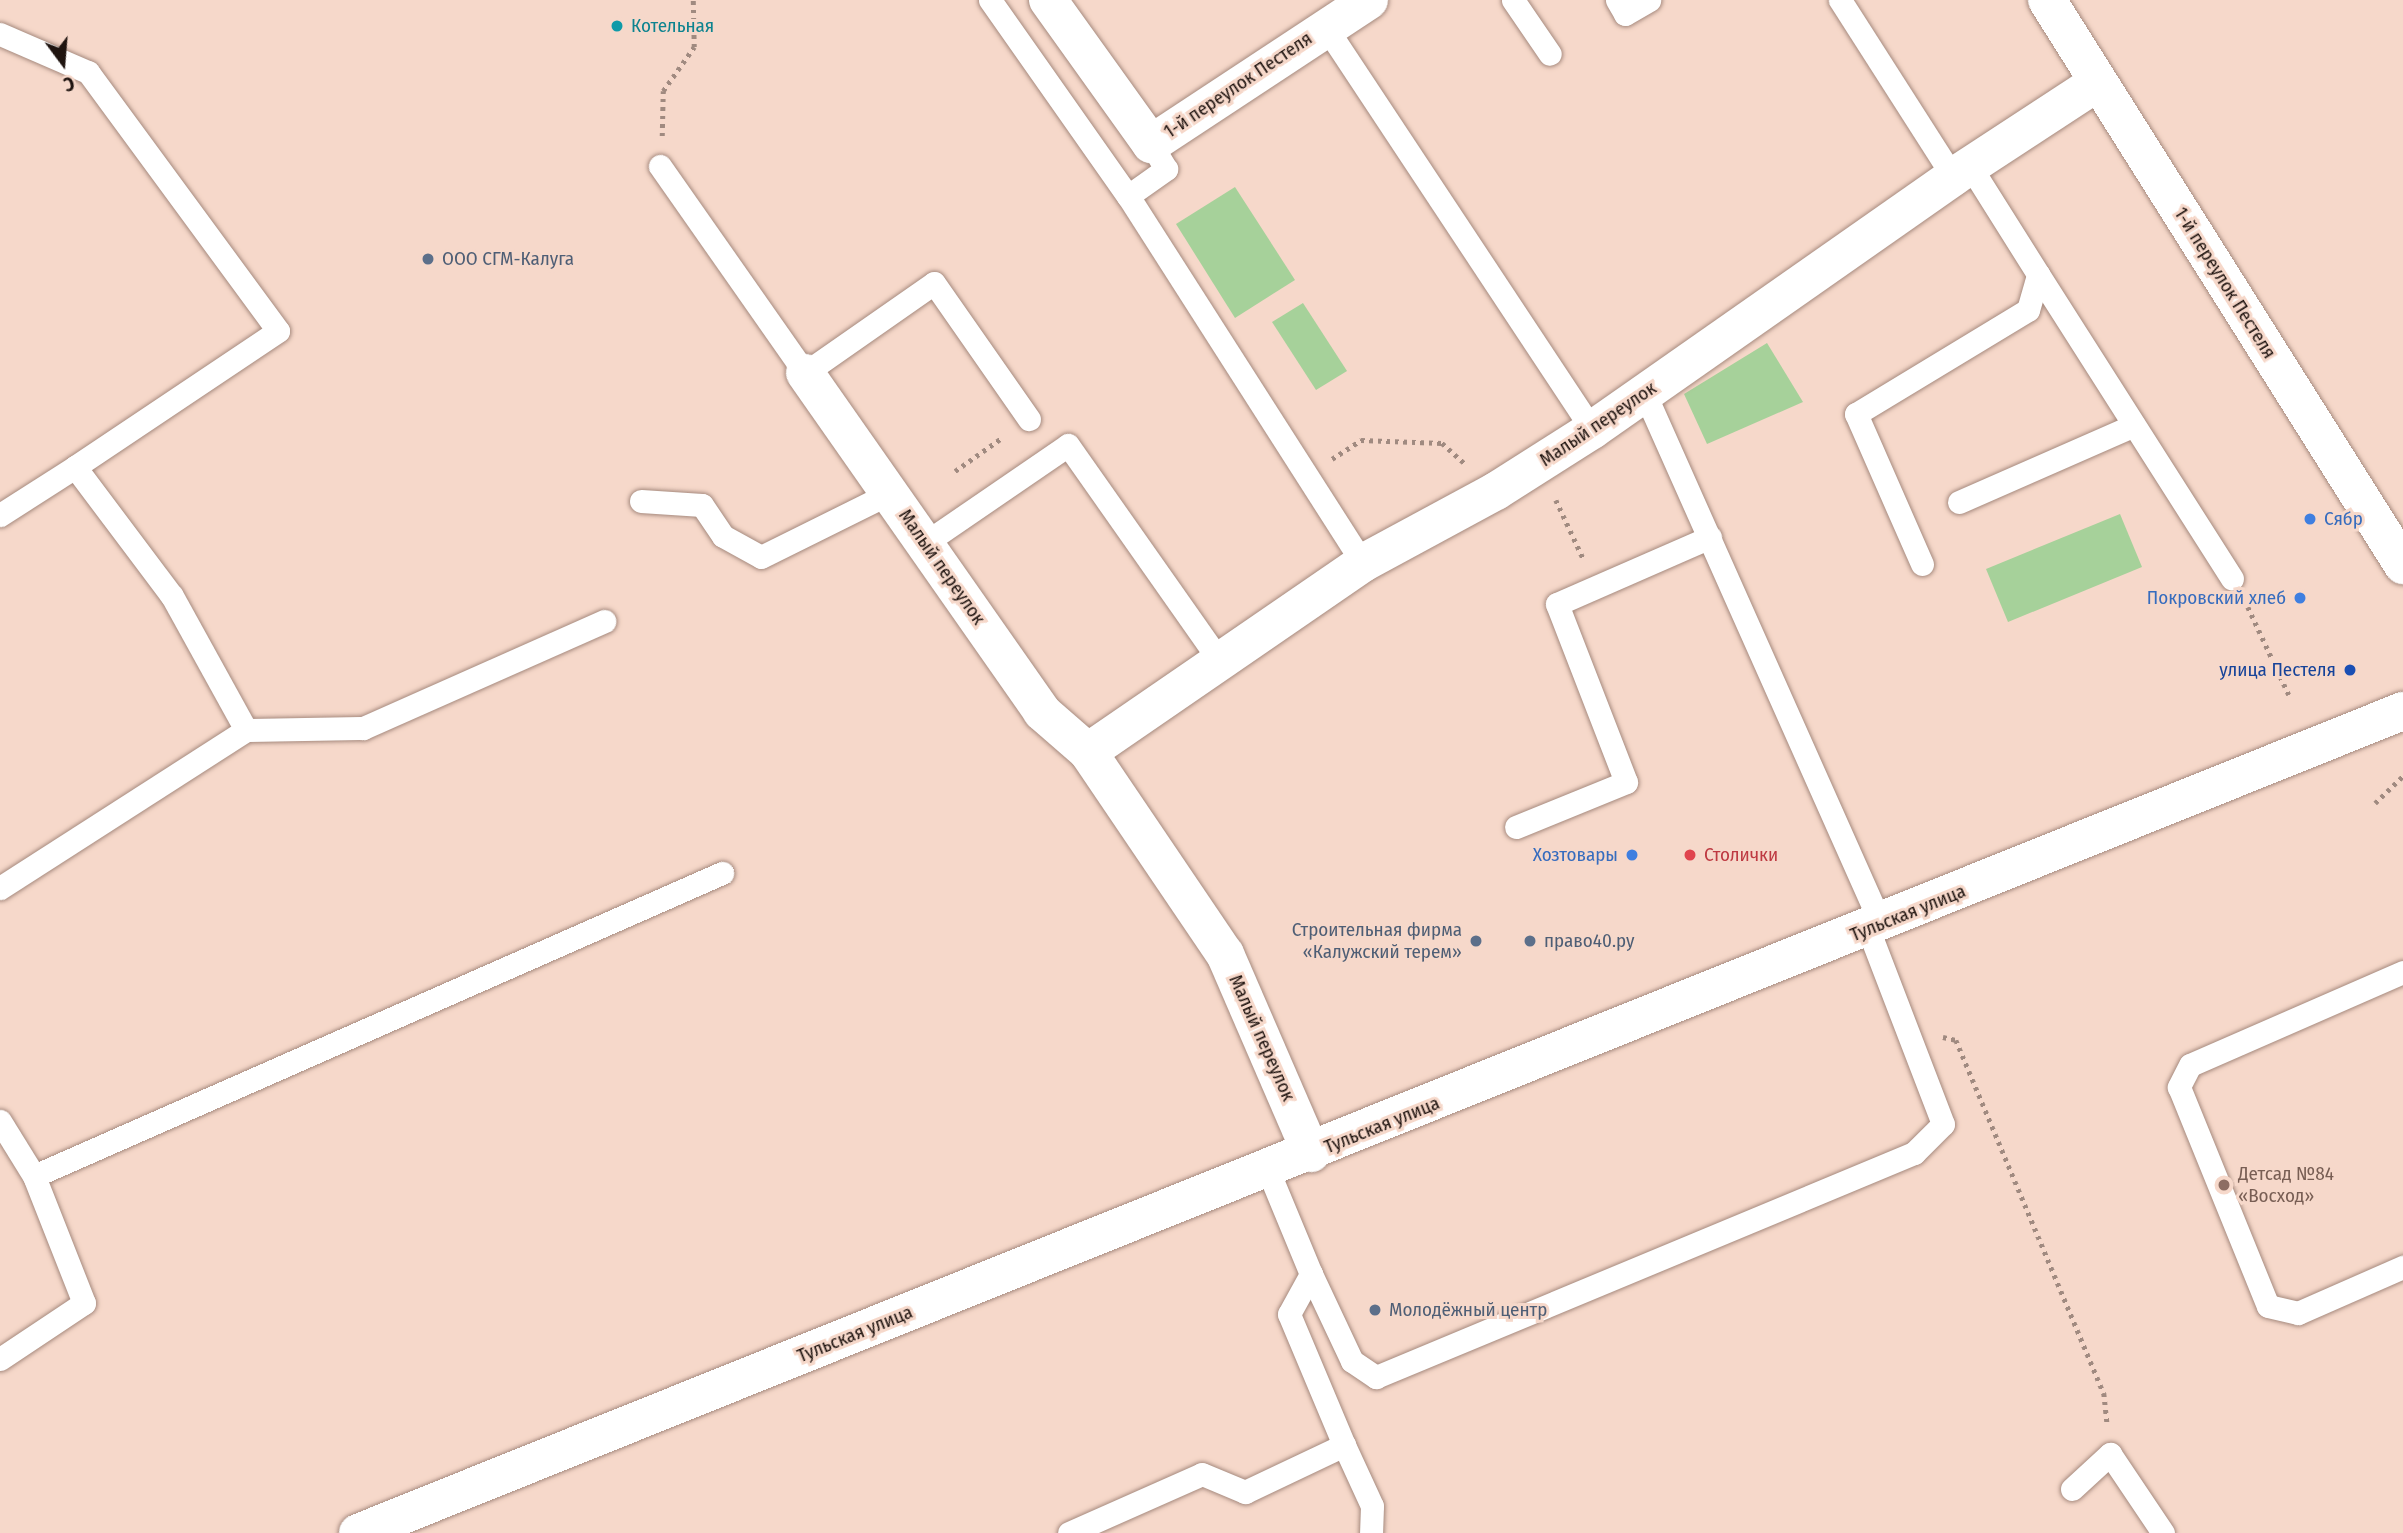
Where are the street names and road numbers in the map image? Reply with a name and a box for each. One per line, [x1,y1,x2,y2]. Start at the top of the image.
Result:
street label: 1-й переулок Пестеля [1160,27,1316,143]
street label: 1-й переулок Пестеля [2169,203,2281,363]
street label: Малый переулок [1535,377,1661,471]
street label: Малый переулок [894,505,990,629]
street label: Тульская улица [1847,880,1969,946]
street label: Малый переулок [1224,971,1300,1105]
street label: Тульская улица [1321,1092,1443,1158]
street label: Тульская улица [794,1301,916,1367]

